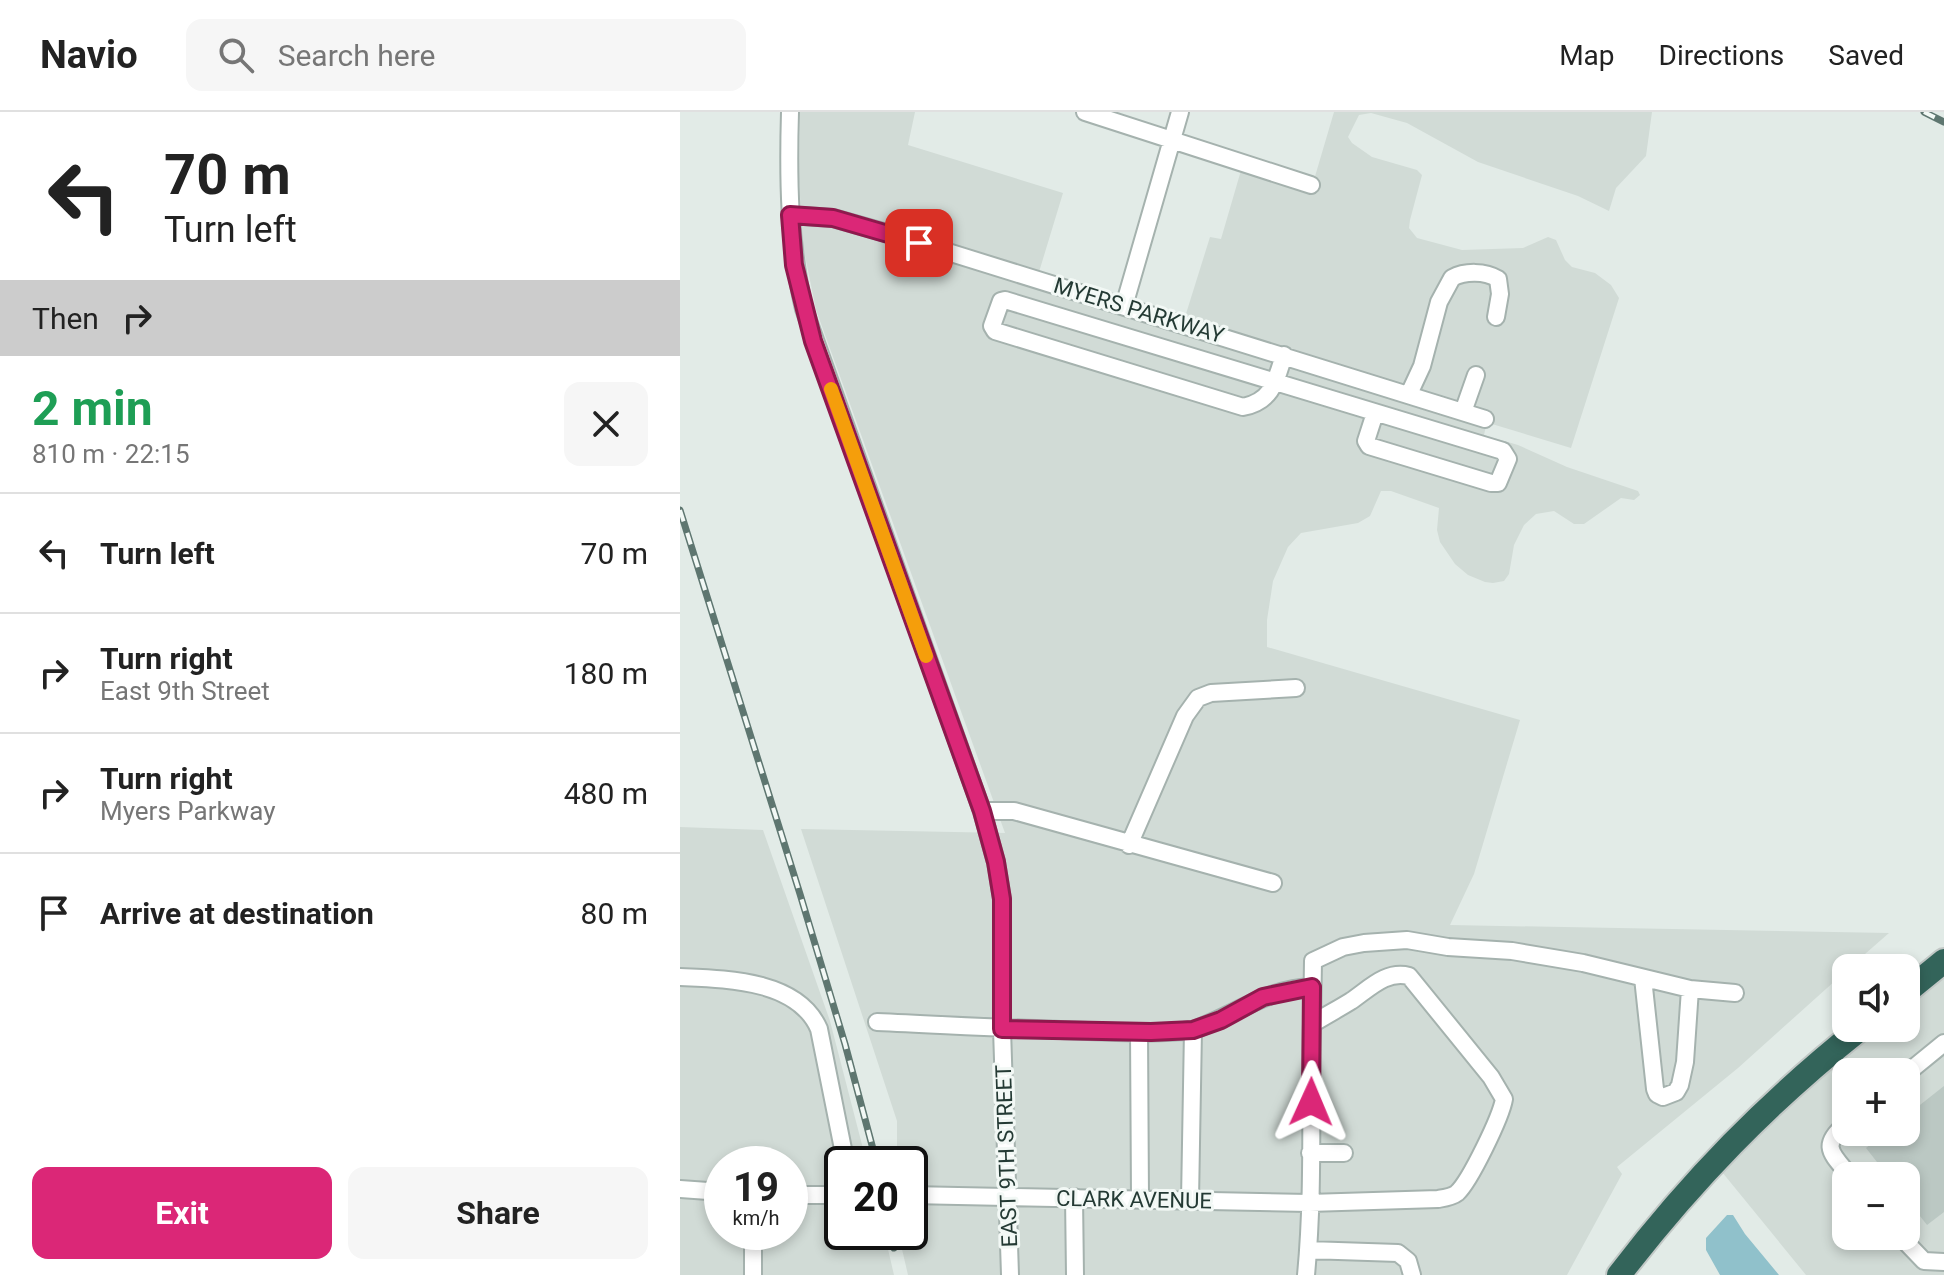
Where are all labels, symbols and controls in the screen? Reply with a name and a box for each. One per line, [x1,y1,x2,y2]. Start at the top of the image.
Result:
search box [186,19,746,91]
text: Navio [40,33,138,77]
icon: search [214,33,258,77]
text: Search here [278,38,435,73]
text: Map [1559,39,1615,72]
text: Directions [1659,39,1784,72]
text: Saved [1828,39,1904,72]
text: 70 m [164,142,291,208]
icon: left [32,144,136,248]
text: Turn left [164,209,297,251]
pin [885,209,953,277]
icon: arrive [897,221,941,265]
street label: MYERS PARKWAY [1051,273,1228,348]
icon: right [115,296,159,340]
text: Then [32,301,99,336]
text: 2 min [32,380,153,437]
button: close [564,382,648,466]
text: 810 m · 22:15 [32,439,190,469]
icon: left [32,531,76,575]
text: Turn left [100,536,215,571]
text: 70 m [581,536,648,571]
text: Turn right [100,641,233,676]
icon: right [32,651,76,695]
text: 180 m [564,656,648,691]
text: East 9th Street [100,676,270,706]
text: Turn right [100,761,233,796]
icon: right [32,771,76,815]
text: 480 m [564,776,648,811]
text: Myers Parkway [100,796,276,826]
icon: arrive [32,891,76,935]
text: Arrive at destination [100,896,374,931]
text: 80 m [581,896,648,931]
map controls [1832,954,1920,1250]
button: sound [1832,954,1920,1042]
button: + [1832,1058,1920,1146]
position arrow [1269,1060,1353,1144]
street label: EAST 9TH STREET [991,1064,1022,1248]
speed limit sign: 20 [824,1146,928,1250]
button: − [1832,1162,1920,1250]
text: 19 [733,1164,779,1211]
button: Exit [32,1167,332,1259]
button: Share [348,1167,648,1259]
street label: CLARK AVENUE [1056,1186,1212,1213]
text: km/h [733,1206,779,1230]

